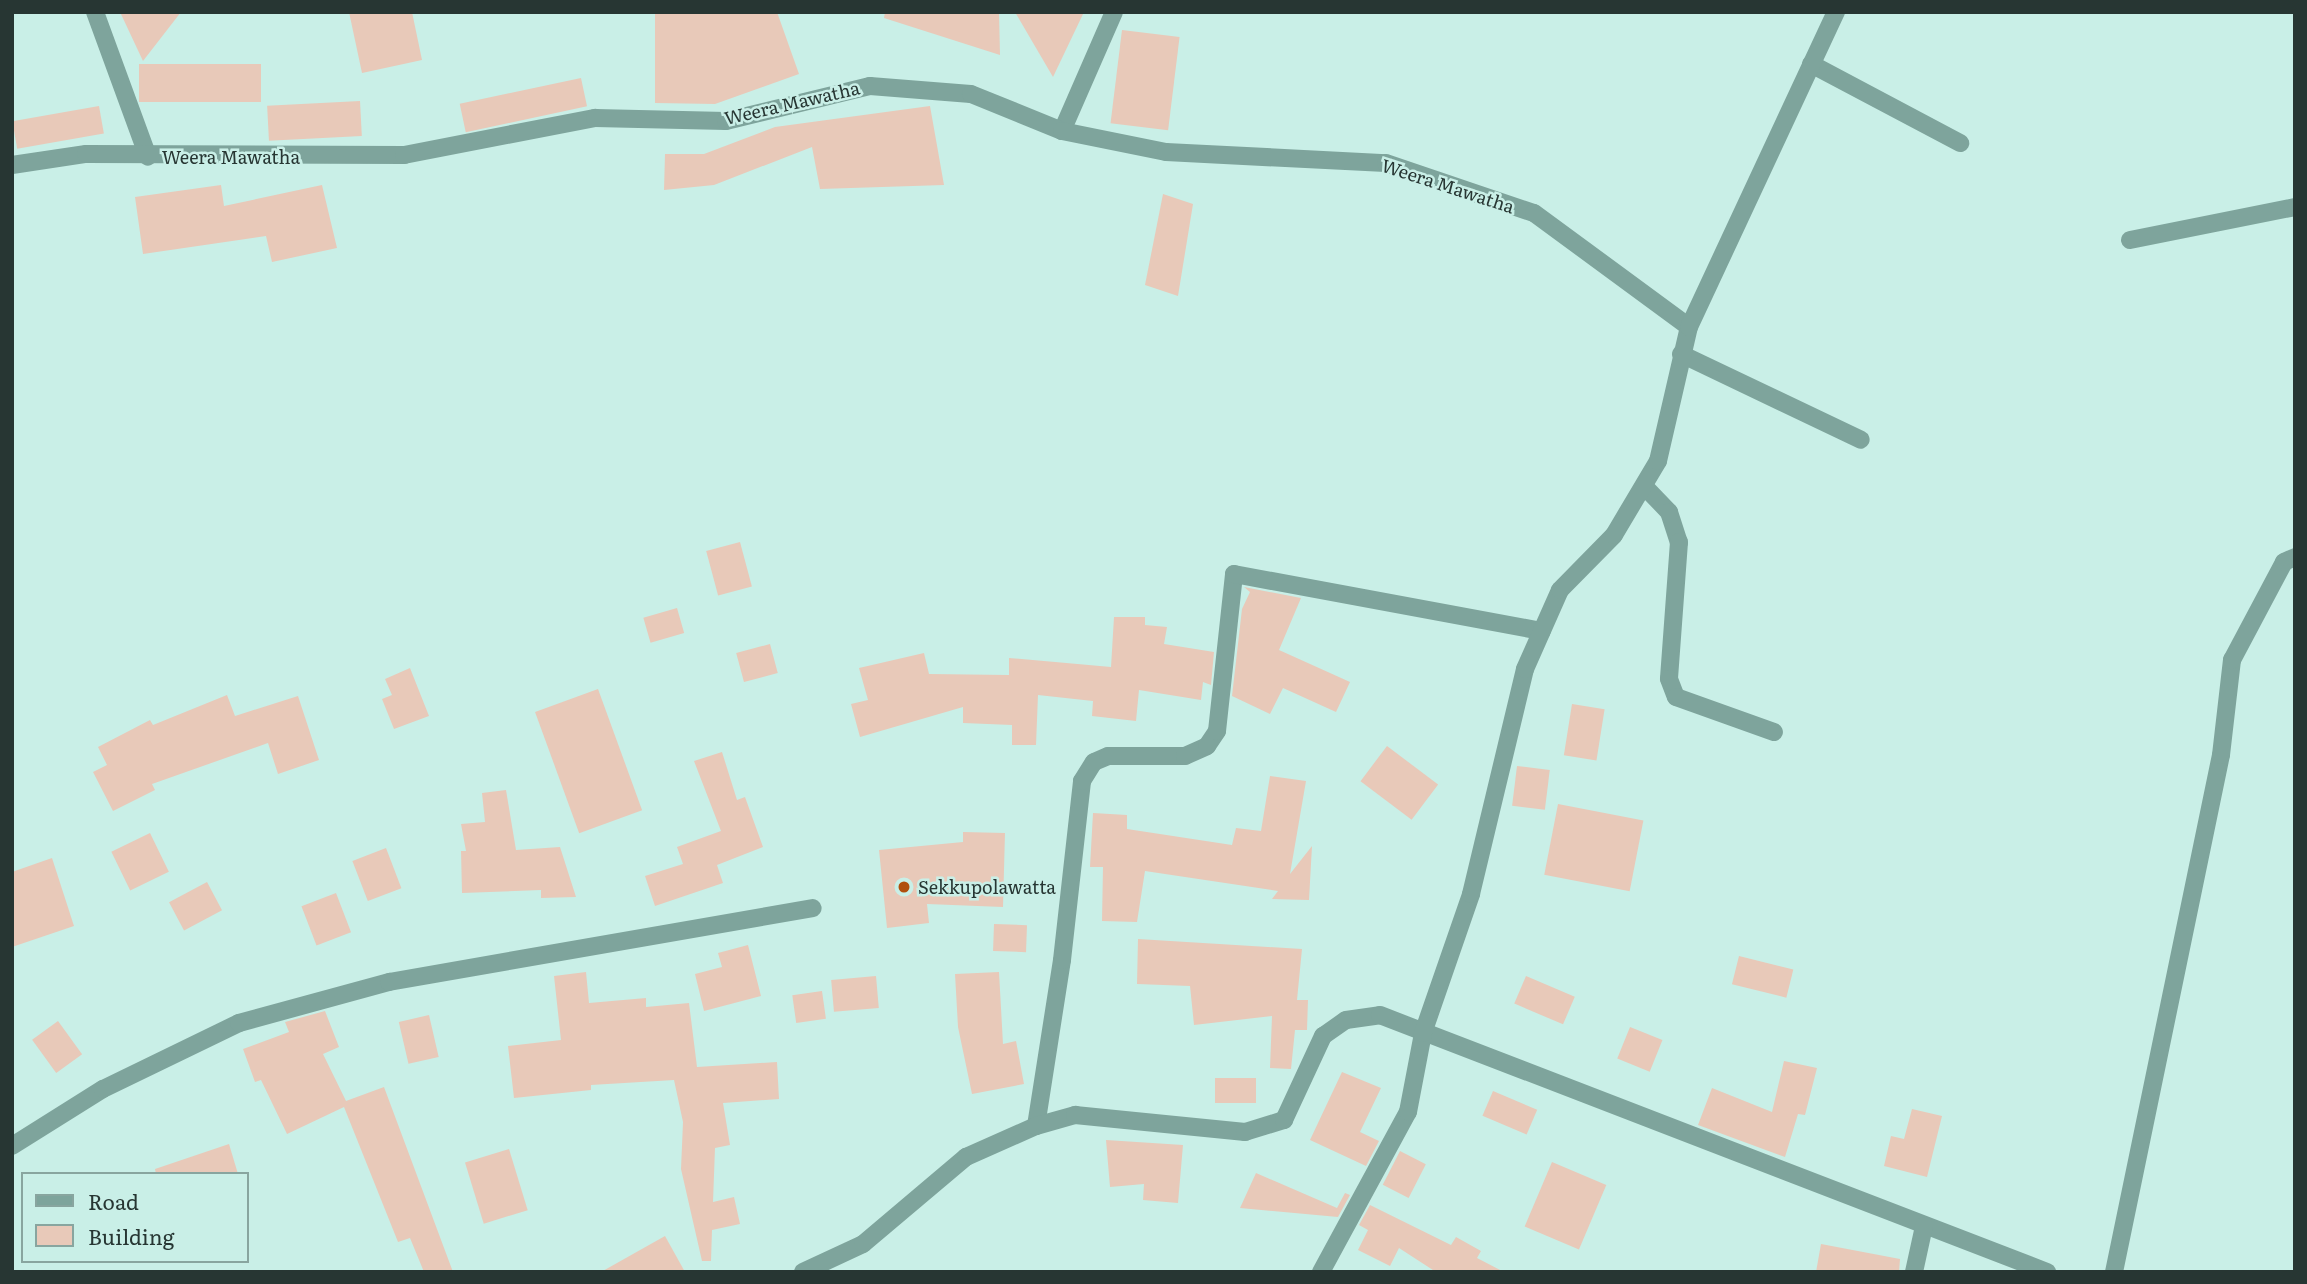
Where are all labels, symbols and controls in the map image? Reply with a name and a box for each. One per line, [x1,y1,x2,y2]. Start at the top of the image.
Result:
street label: Weera Mawatha [722,77,862,129]
street label: Weera Mawatha [162,146,300,168]
street label: Weera Mawatha [1379,154,1517,218]
place label: Sekkupolawatta [918,876,1056,898]
marker: Sekkupolawatta [896,879,912,895]
legend [21,1172,248,1263]
text: Road [88,1185,139,1216]
text: Building [88,1220,174,1251]

